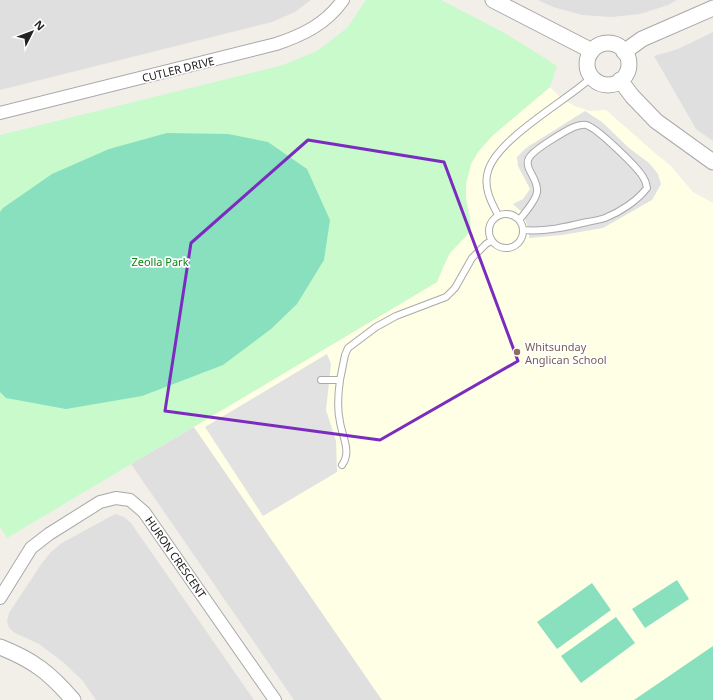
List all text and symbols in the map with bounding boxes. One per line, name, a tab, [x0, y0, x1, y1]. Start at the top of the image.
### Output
north arrow	[12, 12, 52, 52]
text: N	[31, 17, 48, 33]
street label: CUTLER DRIVE	[140, 53, 216, 85]
park label: Zeolla Park	[131, 254, 189, 269]
place label: Whitsunday Anglican School	[525, 339, 607, 367]
marker: Whitsunday Anglican School	[512, 347, 522, 357]
street label: HURON CRESCENT	[142, 513, 210, 601]

